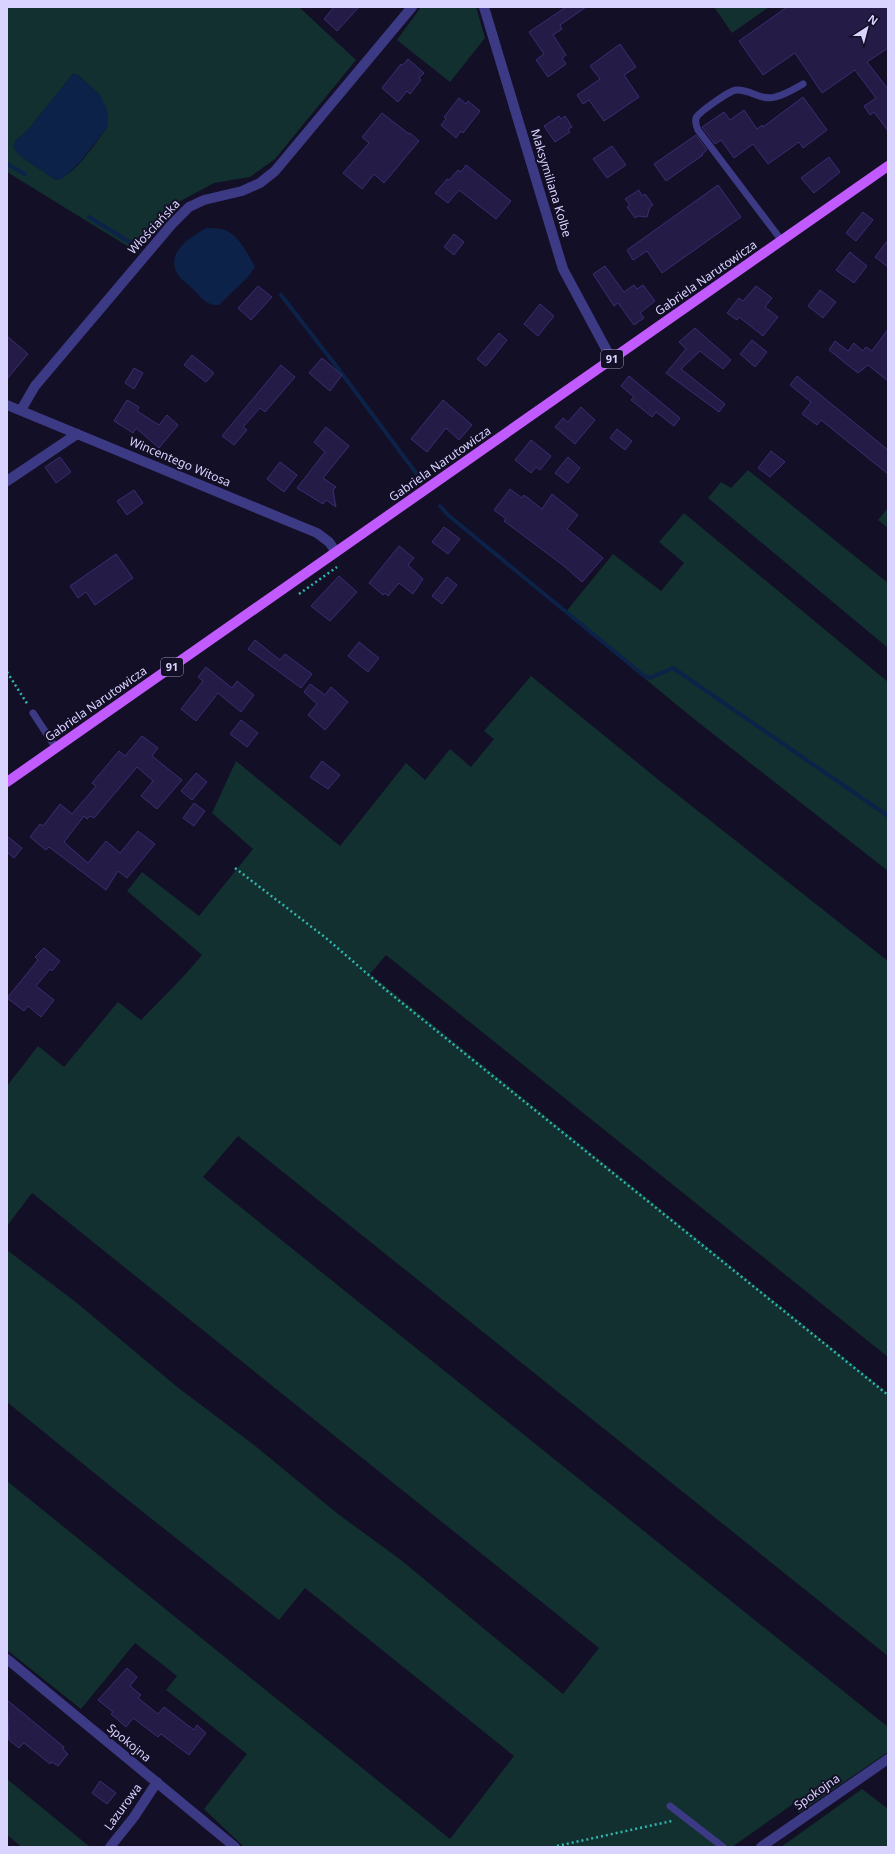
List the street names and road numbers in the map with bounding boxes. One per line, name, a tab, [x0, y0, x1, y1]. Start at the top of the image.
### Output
street label: Maksymiliana Kolbe	[527, 127, 576, 239]
street label: Włościańska	[124, 196, 183, 258]
street label: Gabriela Narutowicza	[651, 236, 760, 319]
road number: 91	[601, 350, 623, 368]
street label: Gabriela Narutowicza	[385, 422, 494, 505]
street label: Wincentego Witosa	[127, 432, 234, 491]
road number: 91	[161, 658, 183, 676]
street label: Gabriela Narutowicza	[41, 662, 150, 745]
street label: Spokojna	[104, 1720, 155, 1766]
street label: Spokojna	[790, 1770, 843, 1814]
street label: Lazurowa	[100, 1780, 145, 1834]

